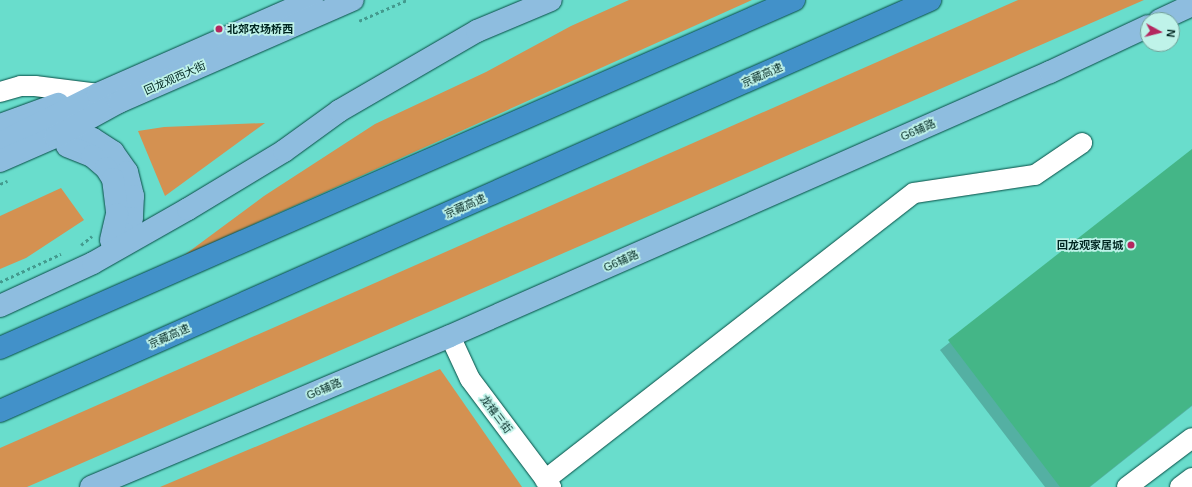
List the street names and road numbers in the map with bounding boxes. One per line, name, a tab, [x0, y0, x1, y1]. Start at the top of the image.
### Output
street label: 回龙观西大街	[142, 59, 208, 97]
street label: 京藏高速	[739, 60, 785, 90]
street label: G6辅路	[899, 117, 937, 143]
street label: 京藏高速	[442, 191, 488, 221]
street label: G6辅路	[602, 248, 640, 274]
street label: 京藏高速	[146, 321, 192, 351]
street label: G6辅路	[305, 376, 343, 402]
street label: 龙禧三街	[477, 392, 515, 436]

